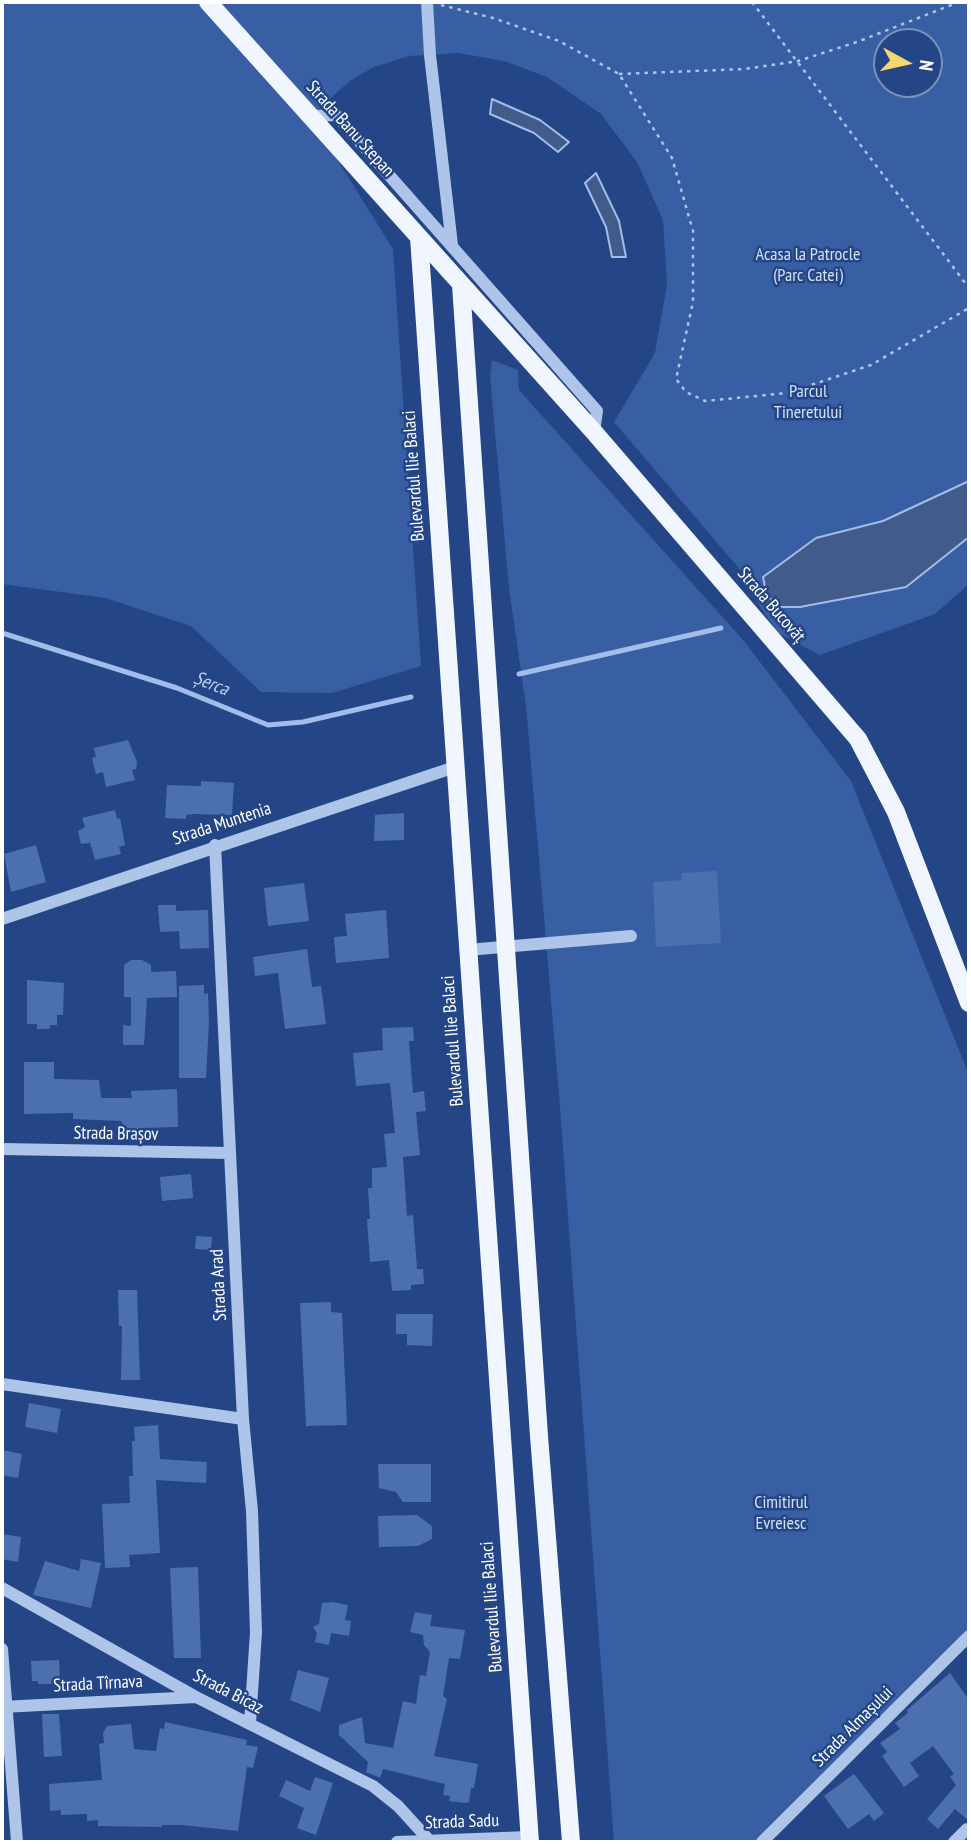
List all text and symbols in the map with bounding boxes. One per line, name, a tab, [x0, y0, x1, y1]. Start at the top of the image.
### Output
north arrow	[873, 28, 943, 98]
text: N	[914, 59, 939, 72]
street label: Strada Banu Stepan	[301, 77, 399, 181]
park label: Acasa la Patrocle (Parc Catei)	[756, 244, 860, 286]
park label: Parcul Tineretului	[774, 381, 842, 424]
street label: Bulevardul Ilie Balaci	[399, 410, 429, 542]
street label: Strada Bucovăț	[732, 563, 810, 647]
water label: Șerca	[190, 667, 232, 701]
street label: Strada Muntenia	[170, 798, 274, 850]
street label: Bulevardul Ilie Balaci	[438, 975, 468, 1107]
street label: Strada Brașov	[73, 1122, 159, 1146]
street label: Strada Arad	[206, 1248, 232, 1322]
park label: Cimitirul Evreiesc	[754, 1492, 808, 1534]
street label: Bulevardul Ilie Balaci	[477, 1541, 507, 1673]
street label: Strada Bicaz	[189, 1665, 267, 1719]
street label: Strada Tîrnava	[53, 1671, 143, 1697]
street label: Strada Almașului	[808, 1682, 898, 1772]
street label: Strada Sadu	[425, 1810, 499, 1834]

